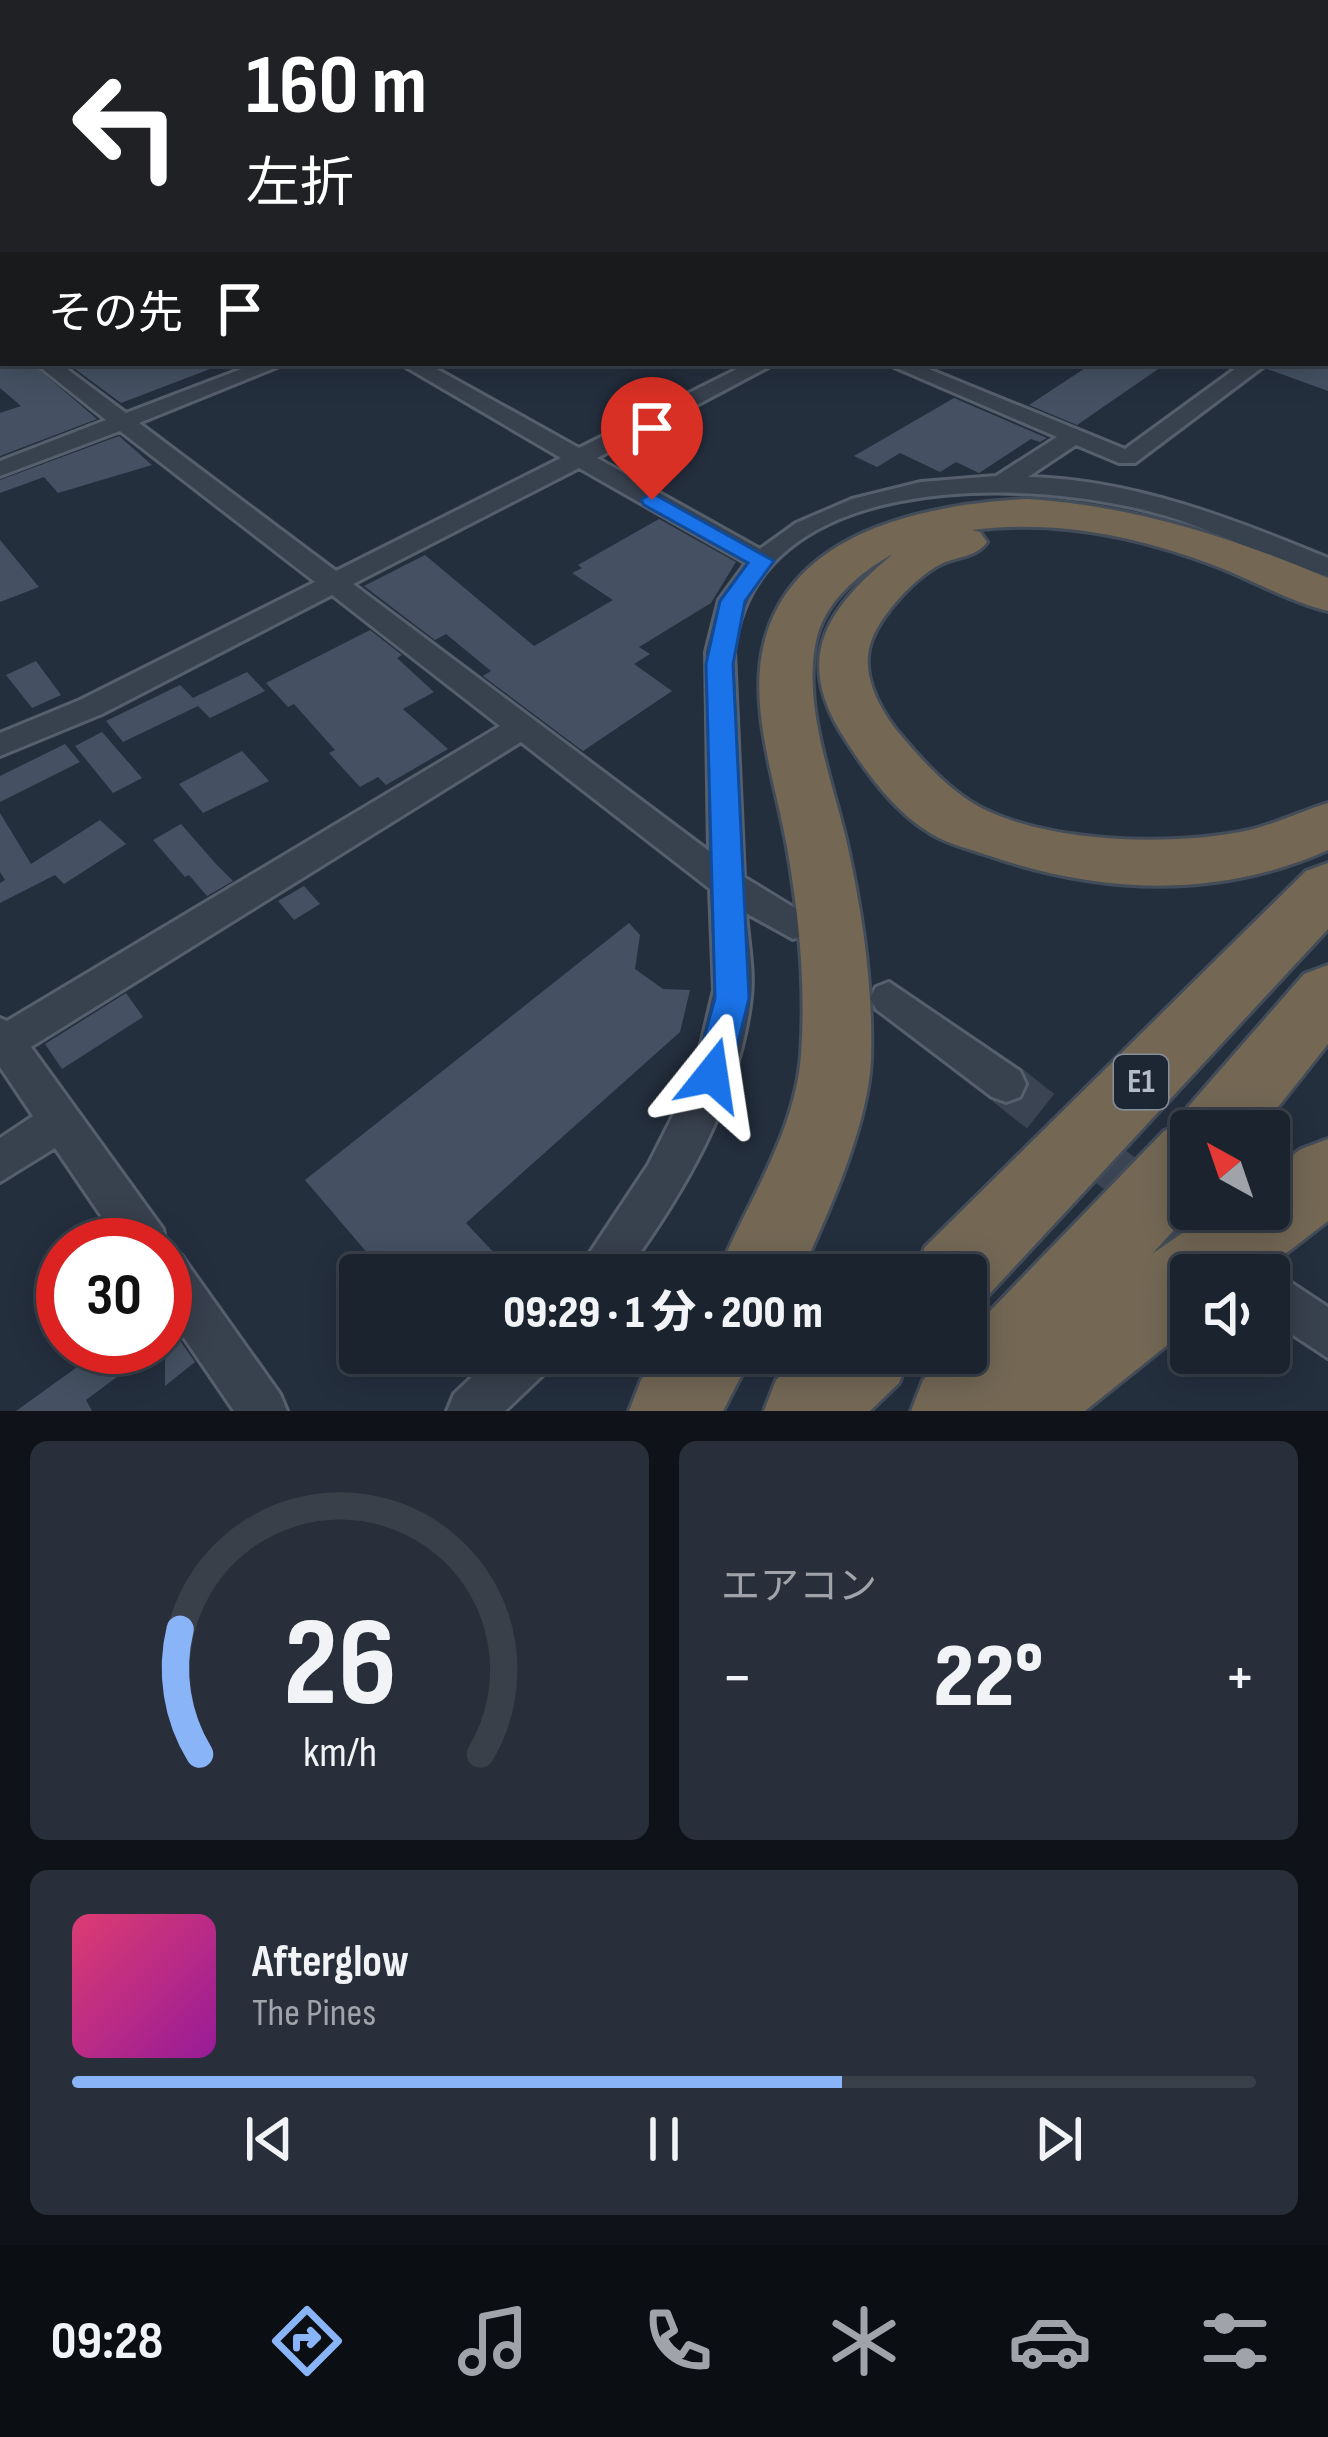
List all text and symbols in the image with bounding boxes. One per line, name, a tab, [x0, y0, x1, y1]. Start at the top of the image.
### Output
text: 160 m	[246, 36, 427, 137]
icon: left	[48, 48, 204, 204]
text: 左折	[246, 152, 354, 217]
icon: arrive	[207, 276, 273, 342]
text: その先	[48, 287, 183, 342]
pin	[601, 377, 703, 500]
icon: arrive	[619, 395, 685, 461]
position arrow	[649, 1012, 775, 1138]
road number: E1	[1114, 1055, 1168, 1109]
north arrow	[1170, 1110, 1290, 1230]
map controls	[1170, 1110, 1290, 1374]
speed limit sign: 30	[36, 1218, 192, 1374]
button: sound	[1170, 1254, 1290, 1374]
text: 09:29 · 1 分 · 200 m	[503, 1286, 823, 1341]
text: エアコン	[721, 1564, 877, 1611]
text: 26	[283, 1591, 396, 1740]
text: 22°	[933, 1624, 1044, 1732]
text: −	[721, 1639, 753, 1718]
text: +	[1224, 1639, 1256, 1718]
text: km/h	[302, 1726, 377, 1778]
text: Afterglow	[252, 1935, 409, 1990]
text: The Pines	[252, 1990, 376, 2037]
icon: previous	[236, 2106, 302, 2172]
icon: pause	[631, 2106, 697, 2172]
icon: next	[1026, 2106, 1092, 2172]
icon: directions	[265, 2299, 349, 2383]
icon: music	[451, 2299, 535, 2383]
icon: phone	[636, 2299, 720, 2383]
icon: climate	[822, 2299, 906, 2383]
icon: car	[1008, 2299, 1092, 2383]
icon: filters	[1193, 2299, 1277, 2383]
text: 09:28	[51, 2309, 163, 2374]

